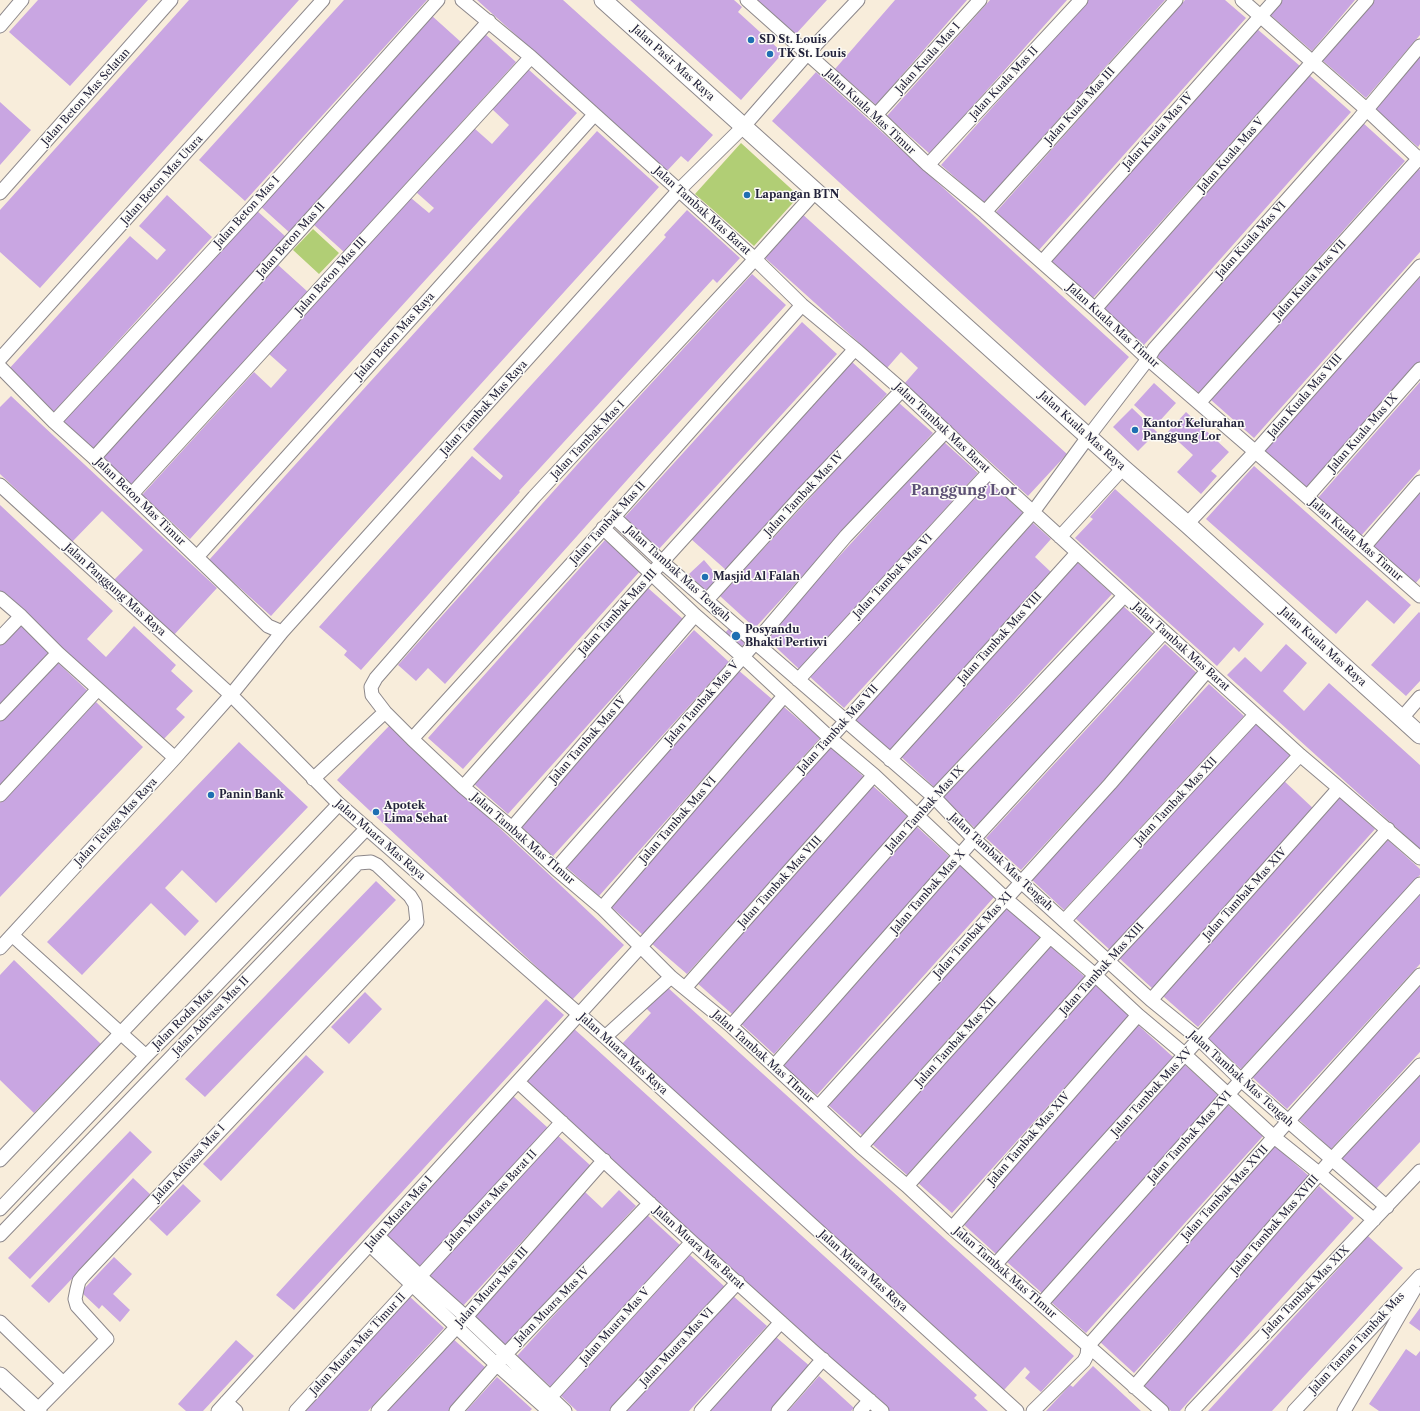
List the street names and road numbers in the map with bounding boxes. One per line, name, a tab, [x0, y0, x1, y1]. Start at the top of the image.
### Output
street label: Jalan Kuala Mas I	[893, 20, 963, 96]
street label: Jalan Pasir Mas Raya	[629, 22, 717, 104]
street label: Jalan Kuala Mas II	[967, 44, 1041, 122]
street label: Jalan Beton Mas Selatan	[39, 46, 133, 148]
street label: Jalan Kuala Mas III	[1042, 65, 1118, 147]
street label: Jalan Kuala Mas Timur	[822, 67, 918, 157]
street label: Jalan Kuala Mas IV	[1120, 90, 1196, 172]
street label: Jalan Kuala Mas V	[1195, 115, 1267, 195]
street label: Jalan Beton Mas Utara	[118, 133, 206, 227]
street label: Jalan Tambak Mas Barat	[651, 164, 753, 258]
street label: Jalan Beton Mas I	[212, 174, 282, 250]
street label: Jalan Kuala Mas VI	[1213, 199, 1289, 281]
street label: Jalan Beton Mas II	[254, 200, 328, 280]
street label: Jalan Beton Mas III	[293, 235, 369, 317]
street label: Jalan Kuala Mas VII	[1271, 238, 1349, 322]
street label: Jalan Kuala Mas Timur	[1064, 281, 1162, 371]
street label: Jalan Beton Mas Raya	[352, 290, 438, 382]
street label: Jalan Kuala Mas VIII	[1265, 351, 1345, 441]
street label: Jalan Tambak Mas Raya	[438, 358, 530, 458]
street label: Jalan Tambak Mas Barat	[892, 380, 992, 476]
street label: Jalan Kuala Mas Raya	[1036, 389, 1128, 473]
street label: Jalan Kuala Mas IX	[1326, 391, 1400, 475]
street label: Jalan Tambak Mas I	[548, 398, 628, 482]
street label: Jalan Tambak Mas IV	[762, 449, 846, 539]
street label: Jalan Beton Mas Timur	[92, 455, 188, 549]
street label: Jalan Tambak Mas II	[568, 479, 648, 567]
street label: Jalan Kuala Mas Timur	[1307, 496, 1405, 584]
street label: Jalan Tambak Mas Tengah	[623, 523, 733, 625]
street label: Jalan Tambak Mas VI	[851, 531, 935, 621]
street label: Jalan Panggung Mas Raya	[62, 541, 168, 639]
street label: Jalan Tambak Mas III	[576, 567, 660, 657]
street label: Jalan Tambak Mas VIII	[956, 590, 1044, 686]
street label: Jalan Tambak Mas Barat	[1130, 600, 1232, 694]
street label: Jalan Kuala Mas Raya	[1277, 605, 1369, 689]
street label: Jalan Tambak Mas V	[662, 659, 742, 747]
street label: Jalan Tambak Mas VII	[795, 682, 881, 776]
street label: Jalan Tambak Mas IV	[547, 694, 629, 786]
street label: Jalan Tambak Mas XII	[1132, 754, 1220, 848]
street label: Jalan Tambak Mas IX	[883, 763, 967, 855]
street label: Jalan Tambak Mas VI	[637, 774, 719, 866]
street label: Jalan Telaga Mas Raya	[72, 775, 160, 869]
street label: Jalan Tambak Mas TImur	[469, 791, 577, 887]
street label: Jalan Muara Mas Raya	[332, 797, 428, 883]
street label: Jalan Tambak Mas Tengah	[947, 811, 1055, 913]
street label: Jalan Tambak Mas VIII	[736, 834, 824, 930]
street label: Jalan Tambak Mas XIV	[1200, 845, 1290, 943]
street label: Jalan Tambak Mas X	[888, 847, 968, 937]
street label: Jalan Tambak Mas XI	[931, 889, 1015, 981]
street label: Jalan Tambak Mas XIII	[1057, 920, 1147, 1018]
street label: Jalan Adivasa Mas II	[170, 974, 252, 1058]
street label: Jalan Roda Mas	[150, 986, 216, 1052]
street label: Jalan Tambak Mas XII	[913, 995, 999, 1089]
street label: Jalan Tambak Mas TImur	[710, 1008, 816, 1106]
street label: Jalan Muara Mas Raya	[576, 1011, 670, 1097]
street label: Jalan Tambak Mas Tengah	[1186, 1028, 1296, 1130]
street label: Jalan Tambak Mas XV	[1109, 1045, 1195, 1139]
street label: Jalan Tambak Mas XVI	[1145, 1088, 1235, 1186]
street label: Jalan Tambak Mas XIV	[985, 1090, 1073, 1188]
street label: Jalan Adivasa Mas I	[150, 1122, 228, 1204]
street label: Jalan Tambak Mas XVII	[1179, 1143, 1271, 1243]
street label: Jalan Muara Mas Barat II	[442, 1147, 540, 1251]
street label: Jalan Tambak Mas XVIII	[1228, 1173, 1322, 1277]
street label: Jalan Muara Mas I	[363, 1174, 435, 1252]
street label: Jalan Muara Mas Barat	[651, 1204, 747, 1292]
street label: Jalan Tambak Mas TImur	[951, 1225, 1059, 1321]
street label: Jalan Muara Mas Raya	[816, 1228, 910, 1314]
street label: Jalan Tambak Mas XIX	[1260, 1243, 1352, 1339]
street label: Jalan Muara Mas III	[453, 1245, 531, 1329]
street label: Jalan Muara Mas IV	[512, 1265, 592, 1347]
street label: Jalan Muara Mas V	[577, 1285, 653, 1367]
street label: Jalan Muara Mas Timur II	[307, 1290, 409, 1398]
street label: Jalan Taman Tambak Mas	[1307, 1290, 1407, 1396]
street label: Jalan Muara Mas VI	[637, 1305, 717, 1389]

